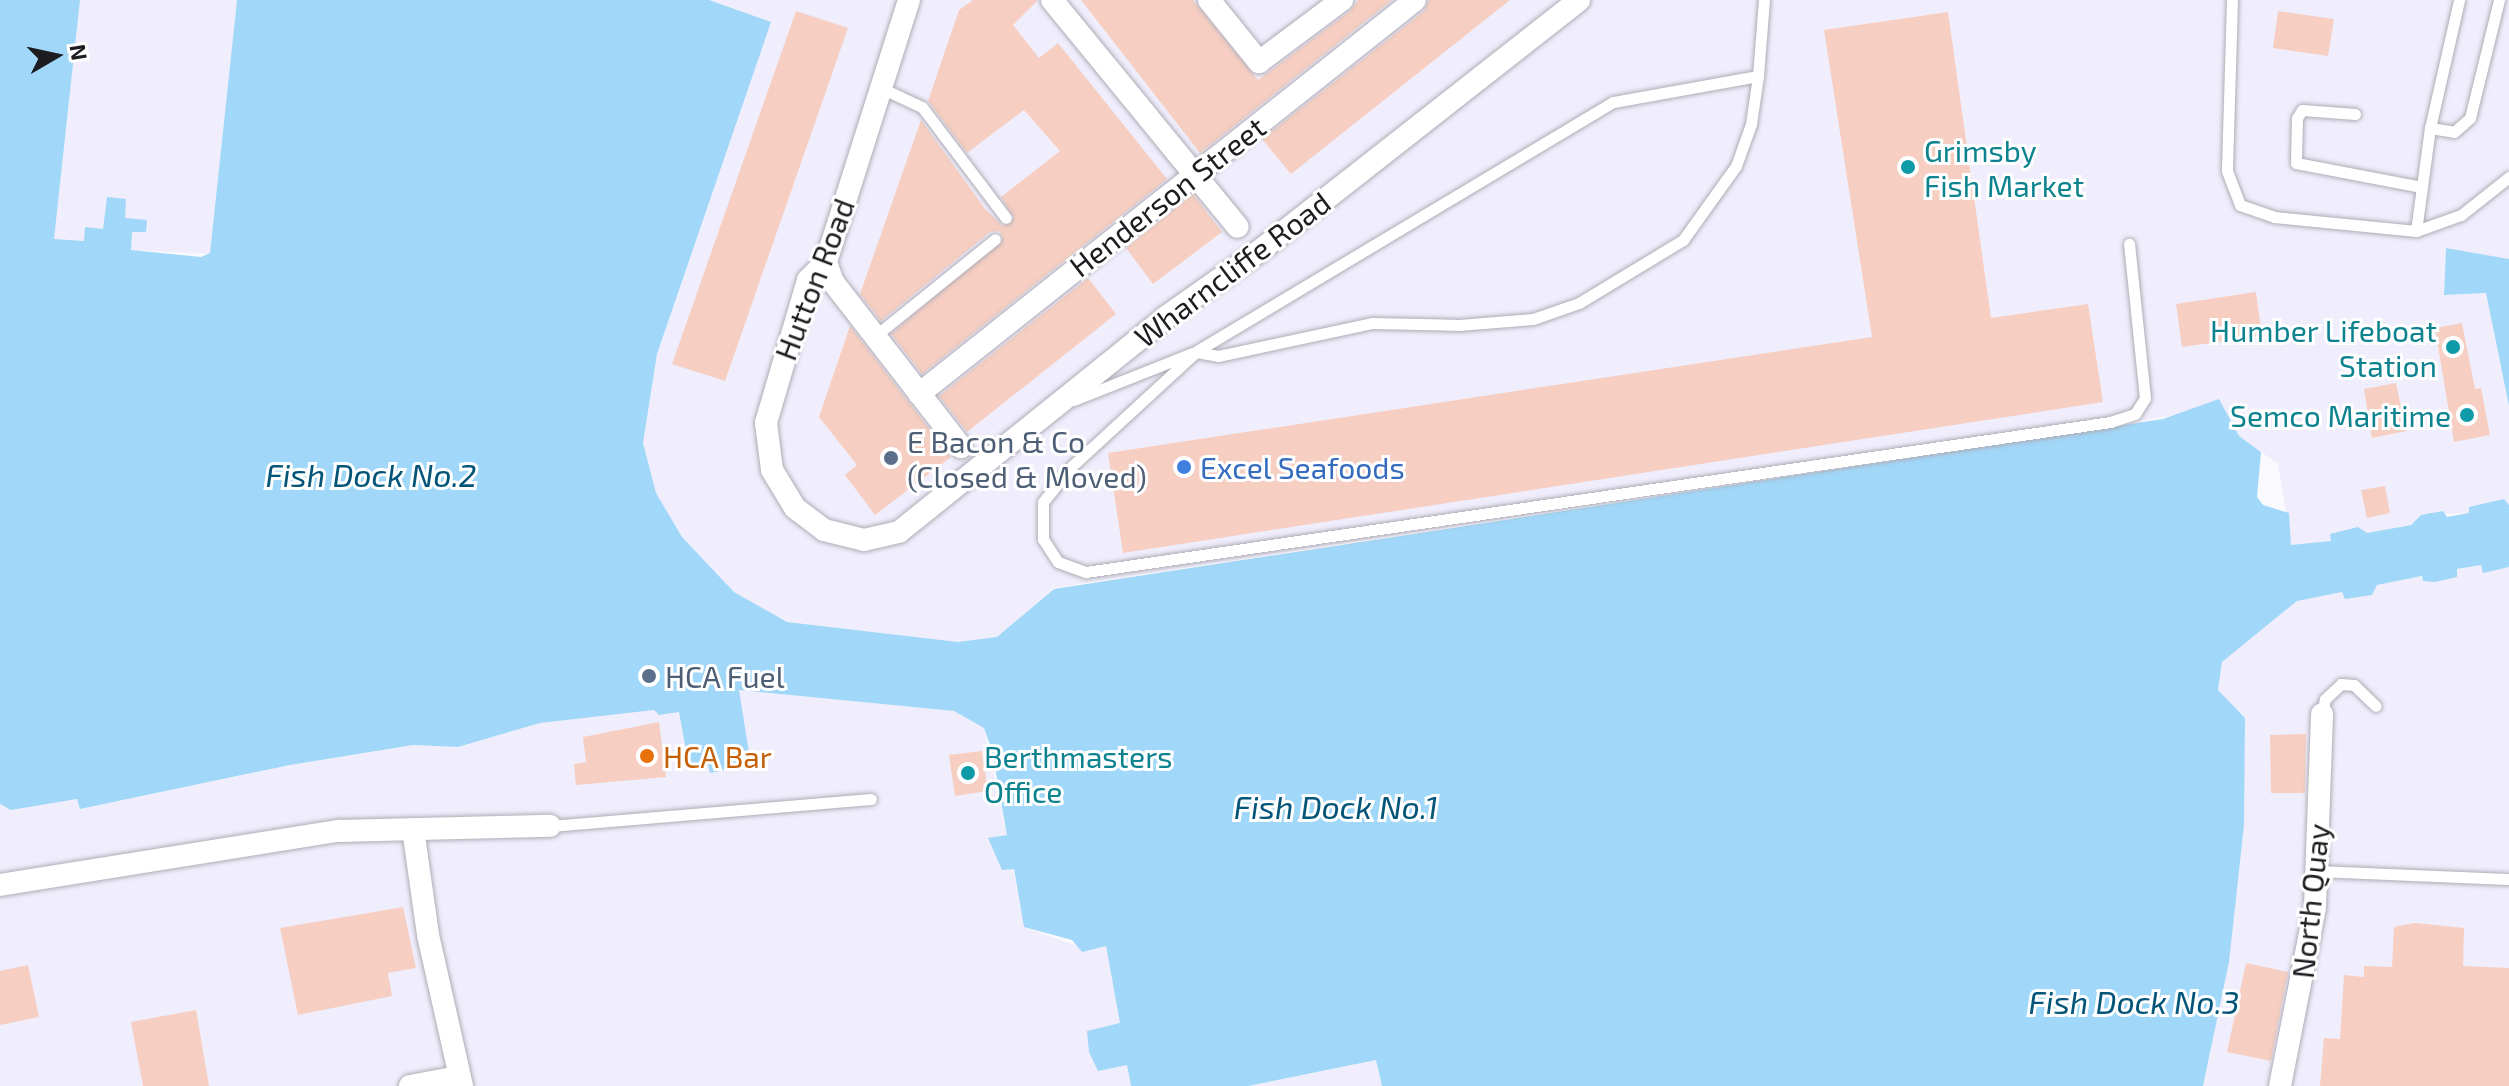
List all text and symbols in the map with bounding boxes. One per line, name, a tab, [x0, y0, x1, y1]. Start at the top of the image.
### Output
north arrow	[16, 16, 96, 96]
text: N	[66, 42, 94, 62]
street label: Henderson Street	[1062, 108, 1272, 284]
place label: Grimsby Fish Market	[1924, 132, 2084, 202]
marker: Grimsby Fish Market	[1899, 158, 1917, 176]
street label: Wharncliffe Road	[1127, 184, 1337, 354]
street label: Hutton Road	[767, 193, 861, 365]
place label: Humber Lifeboat Station	[2209, 312, 2437, 382]
marker: Humber Lifeboat Station	[2444, 338, 2462, 356]
place label: Semco Maritime	[2230, 397, 2451, 433]
marker: Semco Maritime	[2458, 406, 2476, 424]
place label: E Bacon & Co (Closed & Moved)	[907, 423, 1147, 494]
marker: E Bacon & Co (Closed & Moved)	[882, 449, 900, 467]
place label: Excel Seafoods	[1200, 449, 1406, 485]
water label: Fish Dock No.2	[266, 455, 476, 493]
marker: Excel Seafoods	[1175, 458, 1193, 476]
place label: HCA Fuel	[665, 658, 785, 694]
marker: HCA Fuel	[640, 667, 658, 685]
place label: HCA Bar	[663, 738, 773, 774]
place label: Berthmasters Office	[984, 738, 1172, 808]
marker: HCA Bar	[638, 747, 656, 765]
marker: Berthmasters Office	[959, 764, 977, 782]
water label: Fish Dock No.1	[1234, 787, 1438, 825]
street label: North Quay	[2284, 822, 2336, 980]
water label: Fish Dock No.3	[2029, 982, 2239, 1020]

